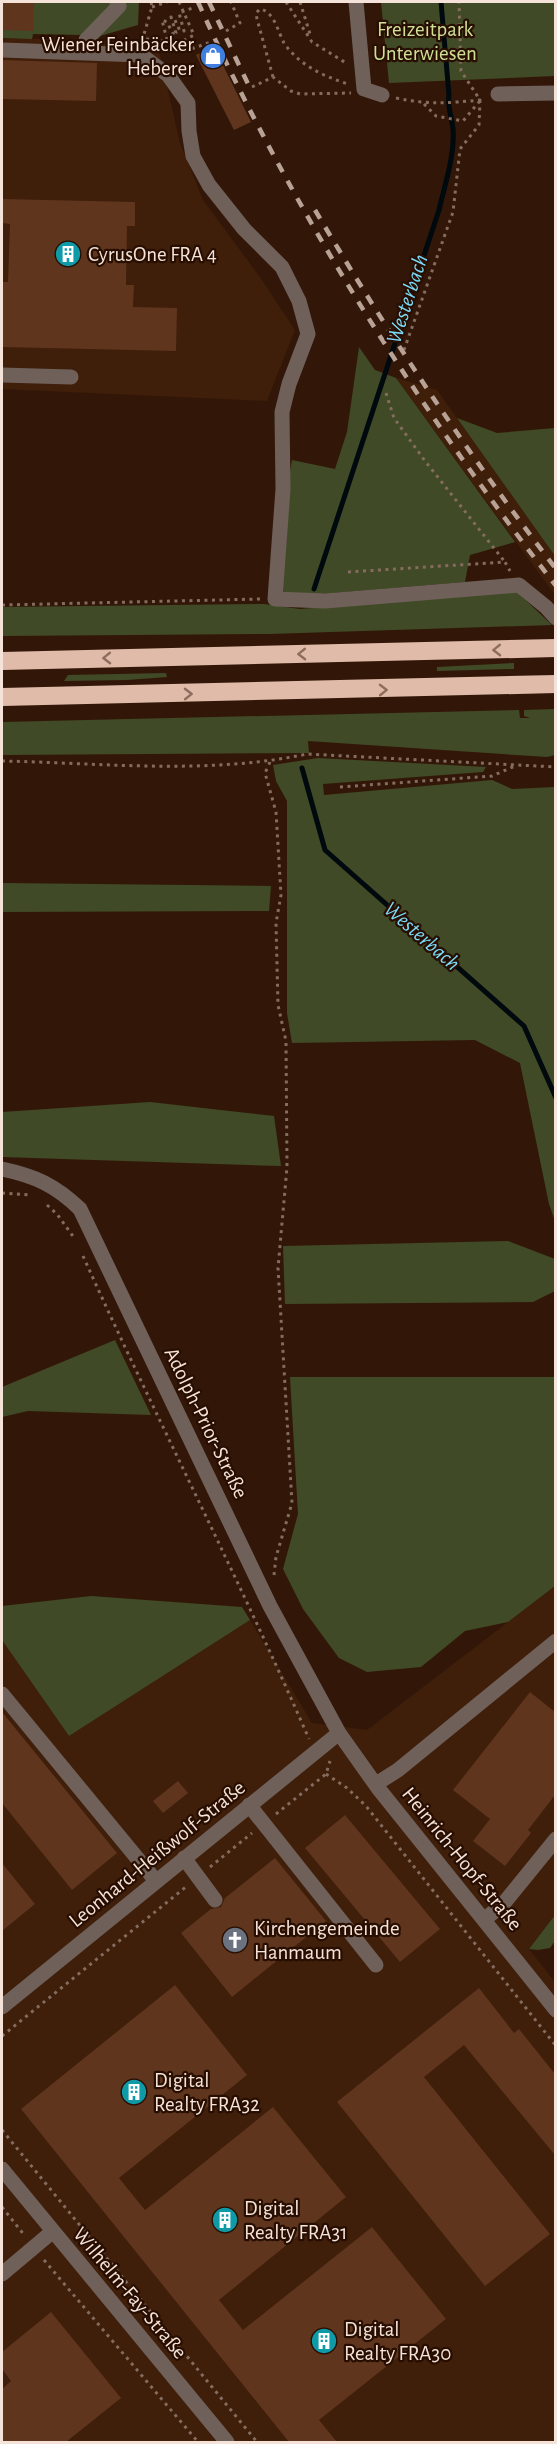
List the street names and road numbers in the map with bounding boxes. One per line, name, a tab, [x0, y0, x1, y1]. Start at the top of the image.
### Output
street label: Adolph-Prior-Straße	[160, 1344, 252, 1502]
street label: Leonhard-Heißwolf-Straße	[65, 1777, 249, 1931]
street label: Heinrich-Hopf-Straße	[398, 1783, 526, 1935]
street label: Wilhelm-Fay-Straße	[69, 2223, 191, 2363]

